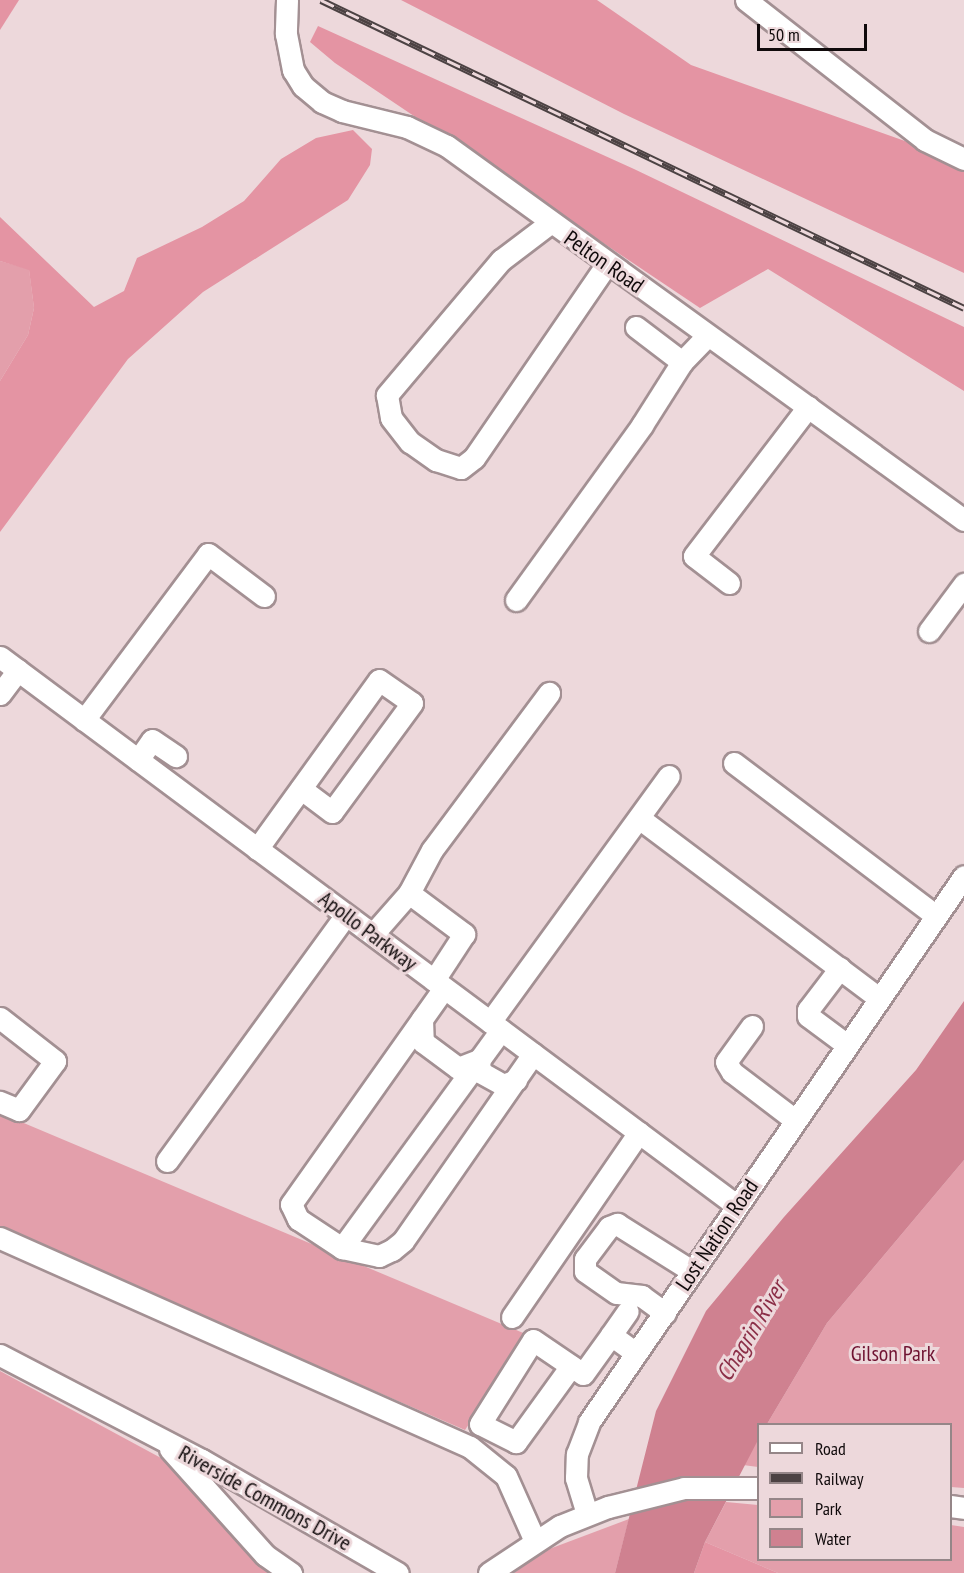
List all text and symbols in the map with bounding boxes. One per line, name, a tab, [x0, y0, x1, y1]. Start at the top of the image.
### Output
scale bar	[760, 12, 870, 50]
text: 50 m	[768, 23, 800, 46]
street label: Pelton Road	[559, 225, 649, 299]
street label: Apollo Parkway	[313, 885, 423, 977]
street label: Lost Nation Road	[670, 1174, 764, 1296]
water label: Chagrin River	[710, 1276, 792, 1386]
park label: Gilson Park	[851, 1341, 935, 1367]
legend	[757, 1423, 952, 1561]
text: Road	[815, 1437, 846, 1460]
street label: Riverside Commons Drive	[174, 1440, 356, 1556]
text: Railway	[815, 1467, 864, 1490]
text: Park	[815, 1497, 842, 1520]
text: Water	[815, 1527, 851, 1550]

